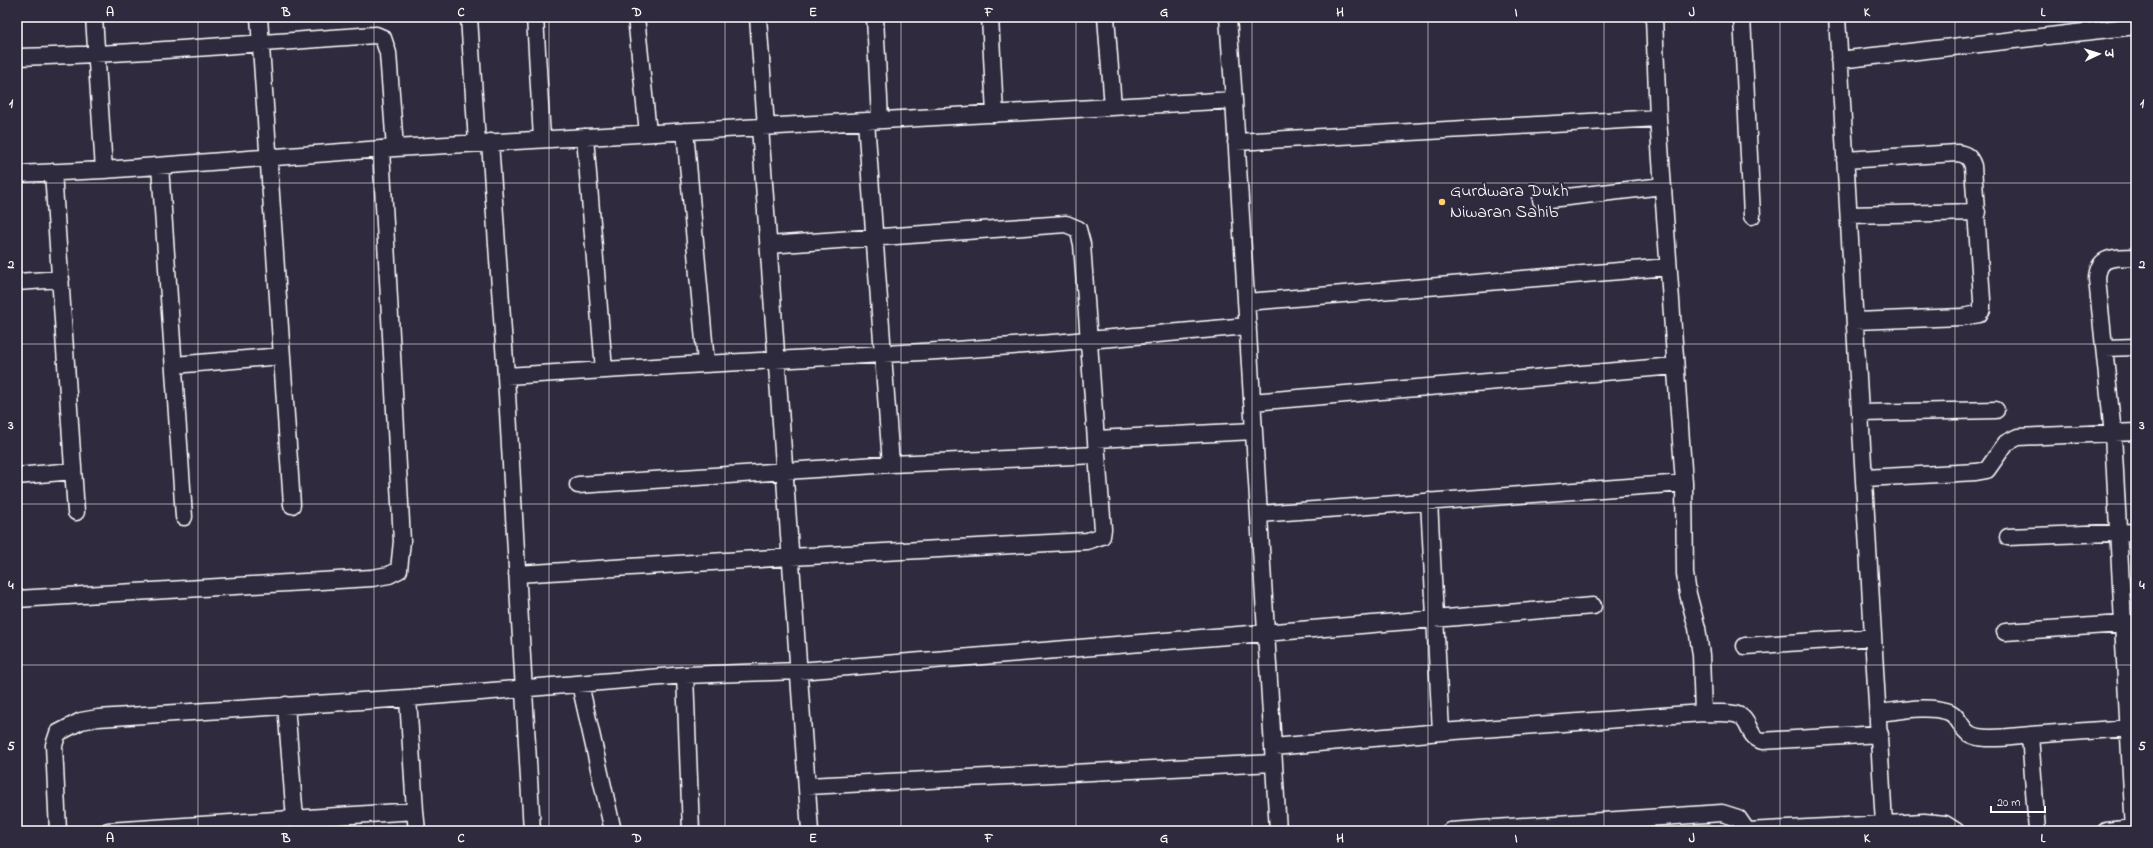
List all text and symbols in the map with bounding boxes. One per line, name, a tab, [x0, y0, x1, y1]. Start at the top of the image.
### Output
text: A	[106, 3, 114, 22]
text: B	[281, 3, 291, 22]
text: C	[457, 3, 465, 22]
text: D	[631, 3, 642, 22]
text: E	[809, 3, 817, 22]
text: F	[984, 3, 994, 22]
text: G	[1160, 3, 1168, 22]
text: H	[1336, 3, 1344, 22]
text: I	[1514, 3, 1518, 22]
text: J	[1689, 3, 1695, 22]
text: K	[1864, 3, 1871, 22]
text: L	[2041, 3, 2047, 22]
north arrow	[2079, 34, 2119, 74]
text: उ	[2100, 48, 2116, 59]
text: 1	[9, 94, 14, 113]
text: 1	[2140, 94, 2145, 113]
place label: Gurdwara Dukh Niwaran Sahib	[1450, 179, 1568, 226]
marker: Gurdwara Dukh Niwaran Sahib	[1437, 197, 1447, 207]
text: 2	[7, 255, 15, 274]
text: 2	[2138, 255, 2146, 274]
text: 3	[7, 416, 14, 435]
text: 3	[2138, 416, 2145, 435]
text: 4	[7, 576, 14, 595]
text: 4	[2138, 576, 2145, 595]
text: 5	[7, 737, 15, 756]
text: 5	[2138, 737, 2146, 756]
scale bar	[1991, 788, 2045, 814]
text: 20 m	[1997, 794, 2020, 812]
text: A	[106, 829, 114, 848]
text: B	[281, 829, 291, 848]
text: C	[457, 829, 465, 848]
text: D	[631, 829, 642, 848]
text: E	[809, 829, 817, 848]
text: F	[984, 829, 994, 848]
text: G	[1160, 829, 1168, 848]
text: H	[1336, 829, 1344, 848]
text: I	[1514, 829, 1518, 848]
text: J	[1689, 829, 1695, 848]
text: K	[1864, 829, 1871, 848]
text: L	[2041, 829, 2047, 848]

